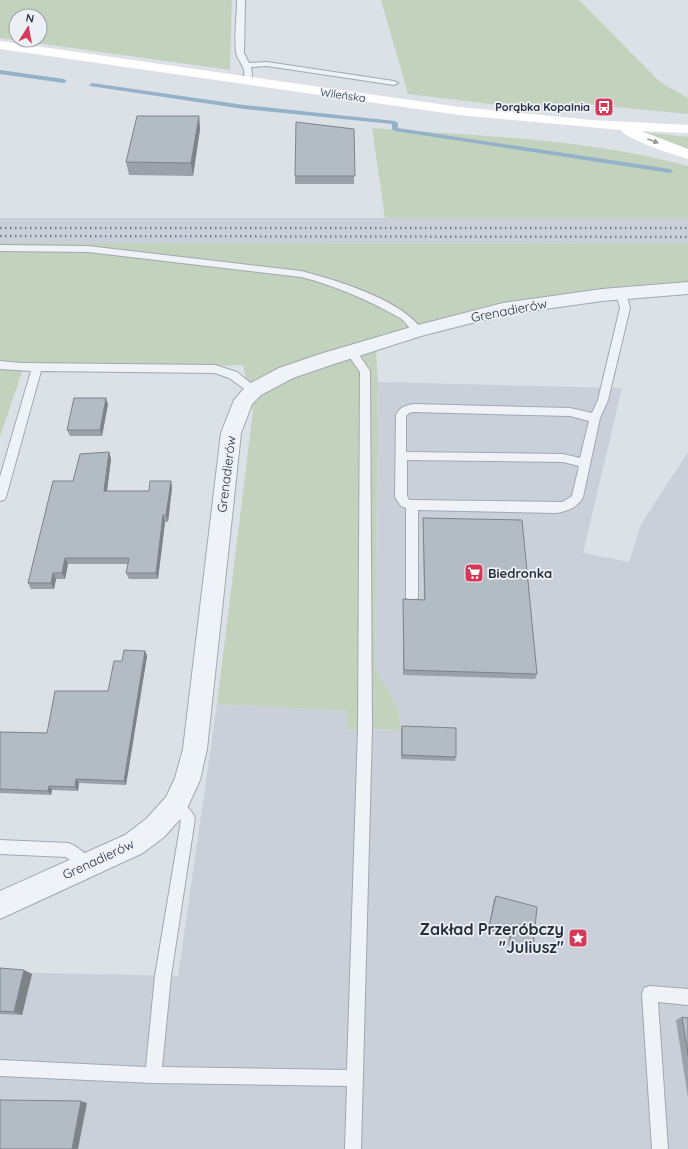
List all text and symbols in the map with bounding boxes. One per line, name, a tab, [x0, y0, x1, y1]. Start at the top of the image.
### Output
north arrow	[8, 8, 48, 48]
text: N	[25, 11, 35, 26]
street label: Wileńska	[319, 85, 367, 105]
bus stop icon: Porąbka Kopalnia	[593, 96, 615, 118]
place label: Porąbka Kopalnia	[495, 100, 590, 114]
one-way arrow	[647, 138, 659, 144]
street label: Grenadierów	[470, 295, 549, 325]
street label: Grenadierów	[213, 435, 239, 513]
supermarket icon: Biedronka	[463, 562, 485, 584]
place label: Biedronka	[488, 565, 552, 581]
street label: Grenadierów	[60, 835, 137, 883]
place label: Zakład Przeróbczy "Juliusz"	[420, 919, 564, 957]
place icon: Zakład Przeróbczy "Juliusz"	[567, 927, 589, 949]

